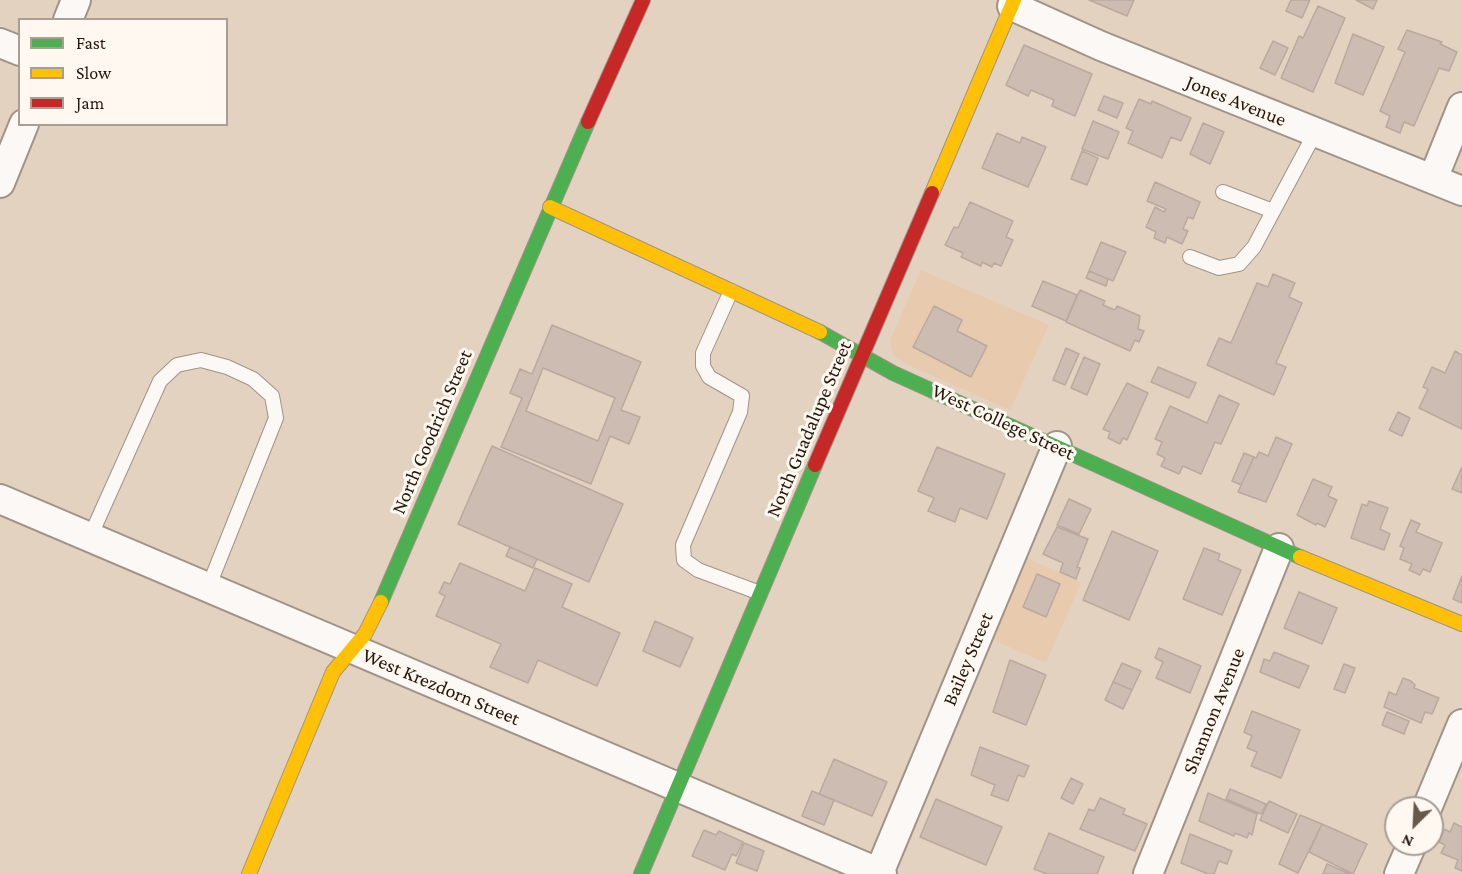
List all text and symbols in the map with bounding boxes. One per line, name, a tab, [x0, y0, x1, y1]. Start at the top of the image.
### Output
legend	[18, 18, 228, 126]
text: Fast	[76, 33, 106, 53]
text: Slow	[76, 63, 111, 83]
street label: Jones Avenue	[1182, 70, 1290, 132]
text: Jam	[76, 93, 104, 113]
street label: North Guadalupe Street	[761, 337, 857, 521]
street label: North Goodrich Street	[387, 346, 477, 518]
street label: West College Street	[928, 378, 1078, 466]
street label: Bailey Street	[938, 609, 998, 709]
street label: West Krezdorn Street	[359, 643, 523, 731]
street label: Shannon Avenue	[1178, 644, 1250, 778]
north arrow	[1384, 796, 1444, 856]
text: N	[1399, 831, 1416, 851]

